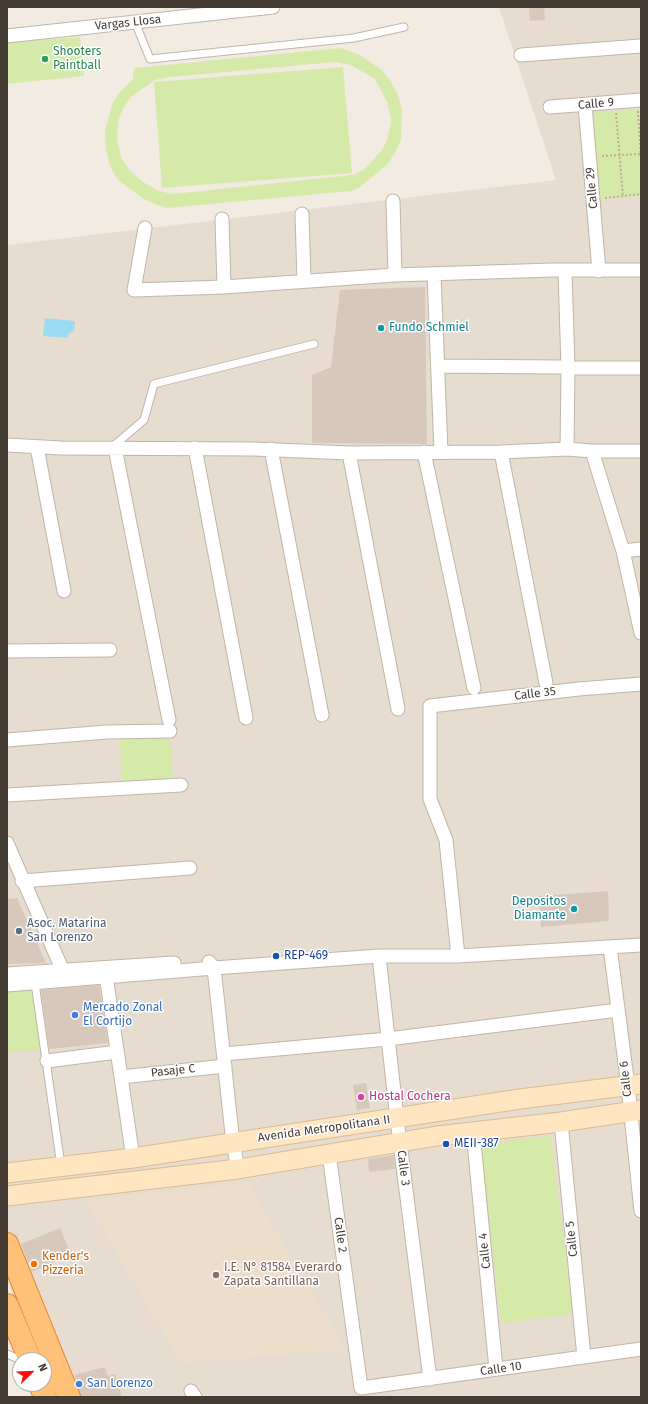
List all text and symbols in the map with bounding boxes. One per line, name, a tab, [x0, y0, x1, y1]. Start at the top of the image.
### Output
street label: Vargas Llosa	[94, 12, 162, 34]
place label: Shooters Paintball	[53, 45, 101, 73]
marker: Shooters Paintball	[40, 54, 50, 64]
street label: Calle 9	[577, 95, 615, 113]
street label: Calle 29	[583, 167, 601, 209]
place label: Fundo Schmiel	[389, 321, 469, 335]
marker: Fundo Schmiel	[376, 323, 386, 333]
street label: Calle 35	[513, 684, 557, 704]
place label: Depositos Diamante	[512, 895, 566, 923]
marker: Depositos Diamante	[569, 904, 579, 914]
place label: Asoc. Matarina San Lorenzo	[27, 917, 107, 945]
marker: Asoc. Matarina San Lorenzo	[14, 926, 24, 936]
place label: REP-469	[284, 949, 328, 963]
marker: REP-469	[271, 951, 281, 961]
place label: Mercado Zonal El Cortijo	[83, 1001, 163, 1029]
marker: Mercado Zonal El Cortijo	[70, 1010, 80, 1020]
street label: Calle 6	[617, 1060, 635, 1098]
street label: Pasaje C	[150, 1062, 196, 1080]
place label: Hostal Cochera	[369, 1090, 451, 1104]
marker: Hostal Cochera	[356, 1092, 366, 1102]
street label: Avenida Metropolitana II	[257, 1113, 391, 1145]
place label: MEII-387	[454, 1137, 499, 1151]
marker: MEII-387	[441, 1139, 451, 1149]
street label: Calle 3	[394, 1149, 412, 1187]
street label: Calle 2	[330, 1216, 350, 1254]
street label: Calle 5	[563, 1220, 581, 1258]
street label: Calle 4	[476, 1232, 494, 1270]
place label: Kender's Pizzeria	[42, 1250, 89, 1278]
marker: Kender's Pizzeria	[29, 1259, 39, 1269]
place label: I.E. N° 81584 Everardo Zapata Santillana	[224, 1261, 342, 1289]
marker: I.E. N° 81584 Everardo Zapata Santillana	[211, 1270, 221, 1280]
north arrow	[12, 1352, 52, 1392]
street label: Calle 10	[479, 1359, 523, 1379]
text: N	[35, 1362, 50, 1373]
place label: San Lorenzo	[87, 1377, 153, 1391]
marker: San Lorenzo	[74, 1379, 84, 1389]

